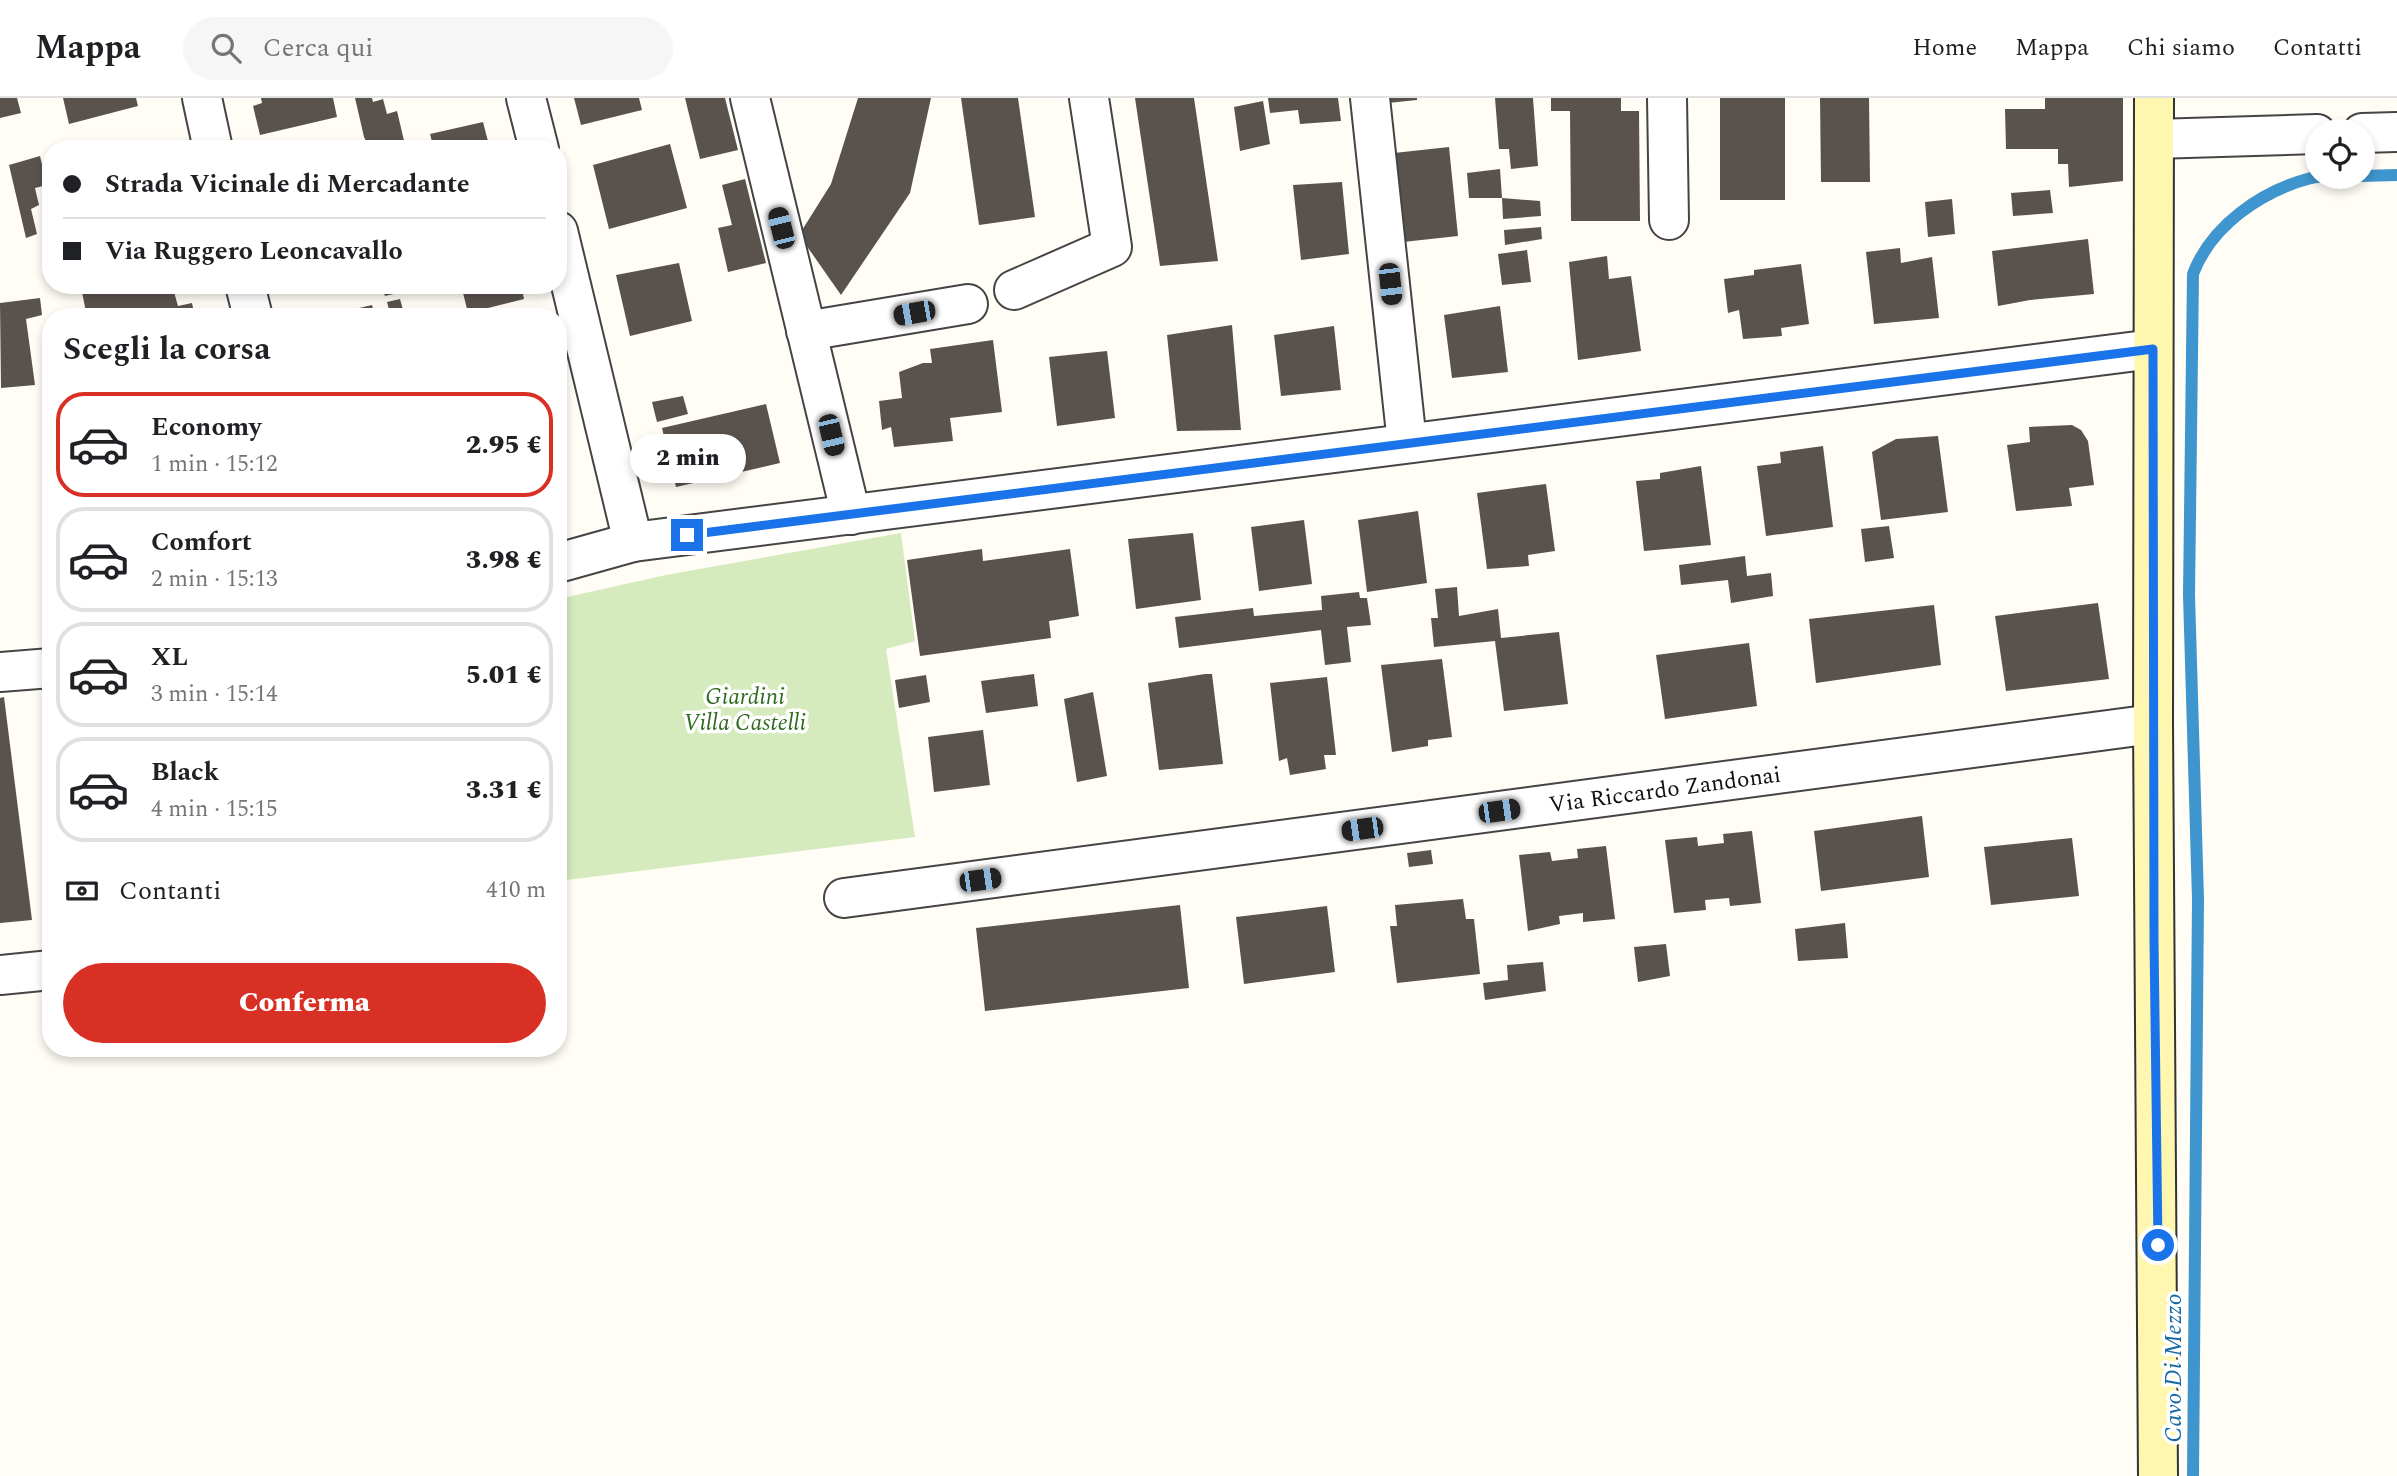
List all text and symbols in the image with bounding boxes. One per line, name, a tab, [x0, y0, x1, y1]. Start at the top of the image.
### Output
search box	[183, 17, 673, 80]
text: Mappa	[35, 23, 141, 73]
text: Cerca qui	[263, 28, 373, 68]
icon: search	[207, 29, 245, 67]
text: Home	[1912, 30, 1977, 66]
text: Mappa	[2015, 30, 2089, 66]
text: Chi siamo	[2127, 30, 2235, 66]
text: Contatti	[2273, 30, 2362, 66]
map controls	[2305, 119, 2375, 189]
button: locate	[2305, 119, 2375, 189]
text: Strada Vicinale di Mercadante	[105, 164, 470, 204]
car	[766, 205, 797, 251]
text: Via Ruggero Leoncavallo	[105, 231, 403, 271]
car	[1378, 262, 1403, 306]
car	[892, 299, 937, 327]
text: Scegli la corsa	[63, 325, 271, 374]
text: Economy	[151, 407, 261, 447]
car	[817, 412, 846, 458]
icon: car	[67, 413, 130, 476]
text: 2.95 €	[466, 425, 542, 465]
callout: 2 min	[629, 434, 745, 482]
text: 2 min	[656, 441, 720, 476]
text: 1 min · 15:12	[151, 447, 278, 482]
route end	[671, 519, 703, 551]
text: Comfort	[151, 522, 252, 562]
icon: car	[67, 528, 130, 591]
text: 3.98 €	[466, 540, 542, 580]
text: 2 min · 15:13	[151, 562, 278, 597]
text: XL	[151, 637, 188, 677]
icon: car	[67, 643, 130, 706]
text: 5.01 €	[466, 655, 542, 695]
text: 3 min · 15:14	[151, 677, 278, 712]
park label: Giardini Villa Castelli	[684, 680, 806, 741]
text: Black	[151, 752, 219, 792]
icon: car	[67, 758, 130, 821]
street label: Via Riccardo Zandonai	[1547, 758, 1783, 823]
text: 3.31 €	[466, 770, 542, 810]
text: 4 min · 15:15	[151, 792, 278, 827]
car	[1477, 798, 1522, 824]
car	[1340, 816, 1385, 842]
car	[958, 867, 1003, 893]
text: Contanti	[119, 871, 221, 911]
icon: cash	[63, 872, 101, 910]
text: 410 m	[486, 873, 546, 908]
button: Conferma	[63, 963, 546, 1043]
route start	[2142, 1229, 2174, 1261]
water label: Cavo Di Mezzo	[2156, 1293, 2192, 1443]

